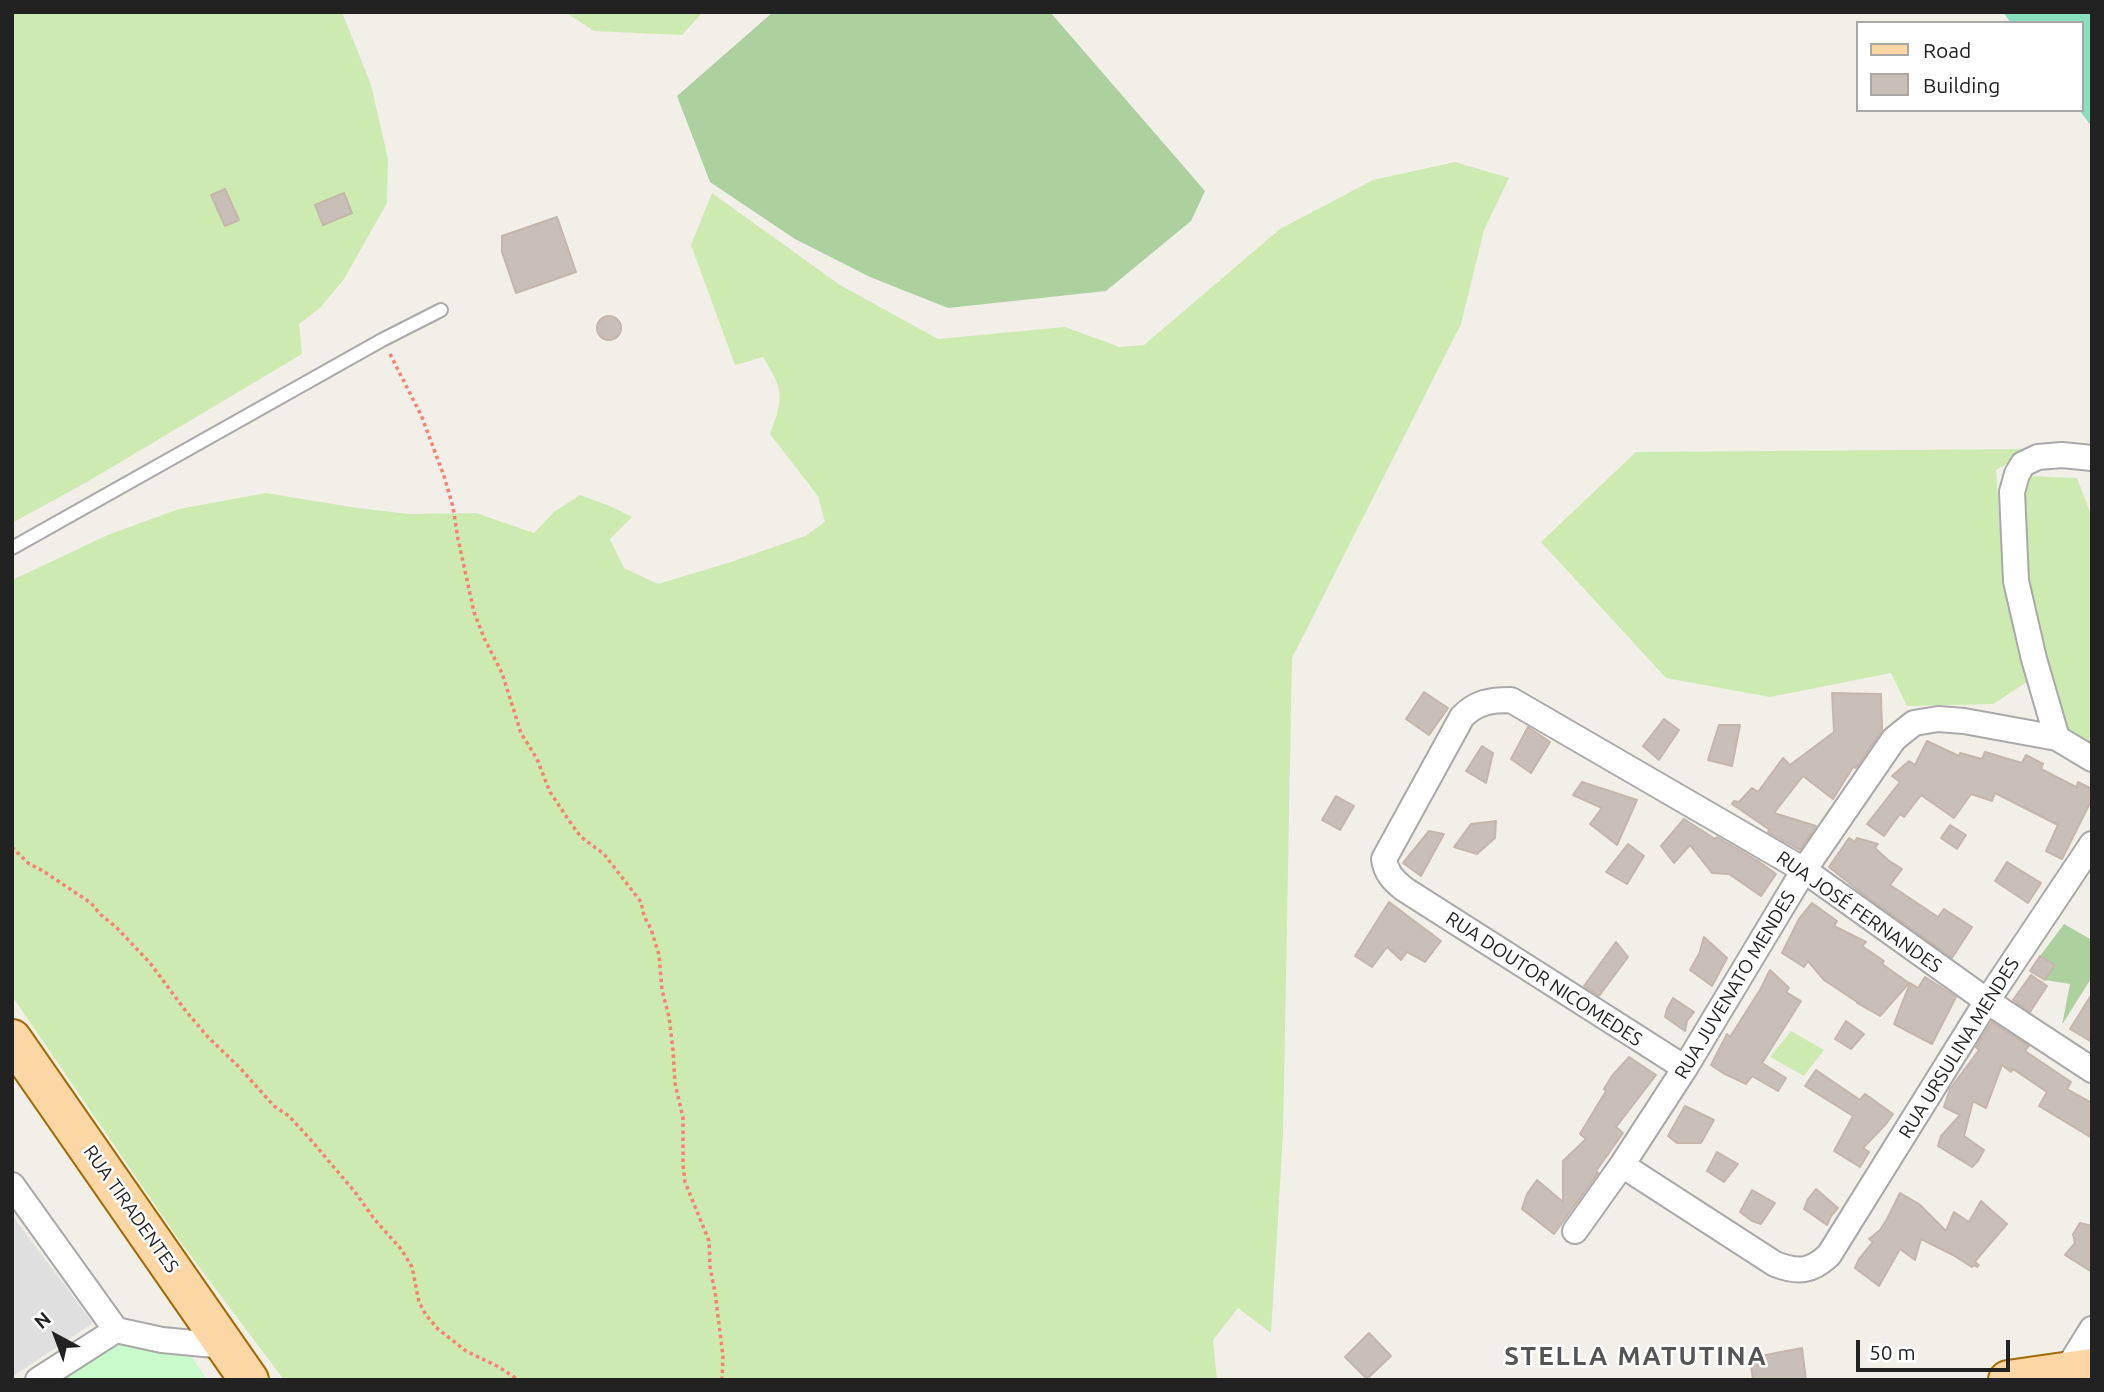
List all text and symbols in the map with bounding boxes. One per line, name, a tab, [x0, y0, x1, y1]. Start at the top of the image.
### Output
legend	[1856, 21, 2083, 112]
text: Road	[1923, 38, 1971, 62]
text: Building	[1923, 73, 2000, 97]
street label: RUA JOSÉ FERNANDES	[1772, 846, 1946, 978]
street label: RUA JUVENATO MENDES	[1670, 887, 1800, 1083]
street label: RUA DOUTOR NICOMEDES	[1442, 907, 1646, 1051]
street label: RUA URSULINA MENDES	[1894, 953, 2024, 1143]
street label: RUA TIRADENTES	[79, 1141, 183, 1277]
north arrow	[21, 1301, 91, 1371]
text: N	[30, 1307, 55, 1333]
scale bar	[1859, 1326, 2013, 1370]
district label: STELLA MATUTINA	[1506, 1340, 1766, 1372]
text: 50 m	[1869, 1340, 1916, 1364]

